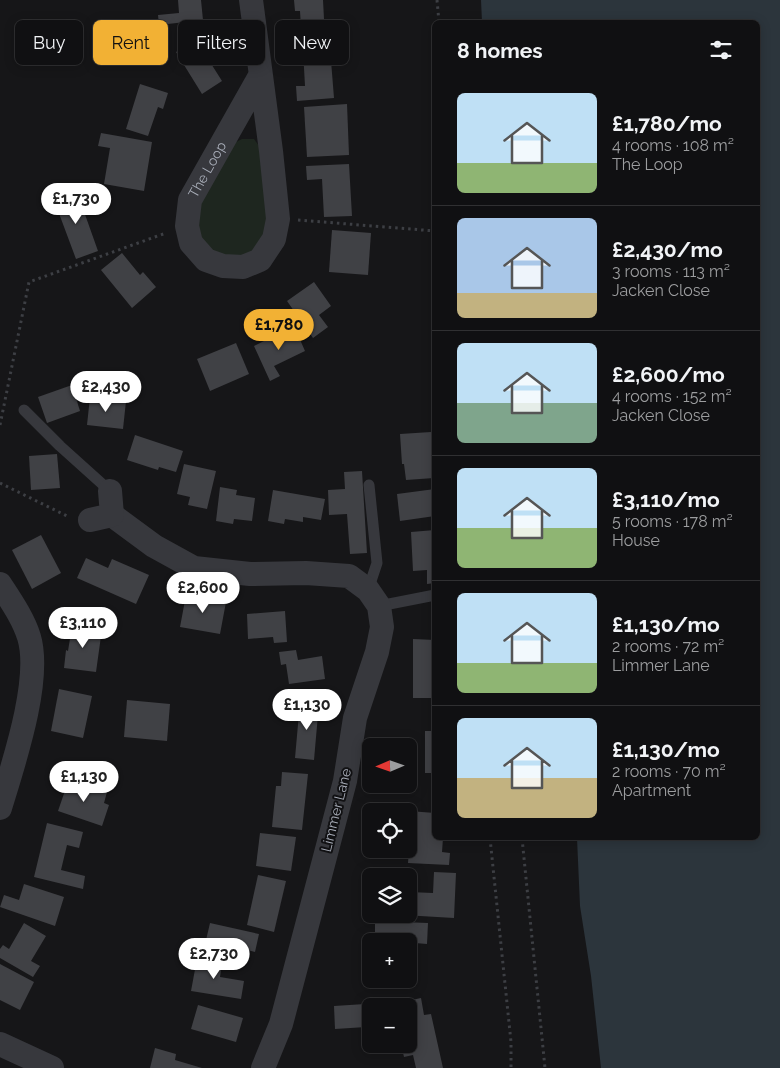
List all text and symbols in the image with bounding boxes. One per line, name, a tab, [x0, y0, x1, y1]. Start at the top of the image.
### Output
chip: Buy	[15, 20, 83, 65]
chip: Rent	[93, 20, 168, 65]
chip: Filters	[178, 20, 265, 65]
chip: New	[275, 20, 349, 65]
icon: filters	[707, 36, 735, 64]
text: 8 homes	[457, 38, 543, 63]
text: £1,780/mo	[612, 111, 722, 136]
icon: home	[497, 113, 557, 173]
text: 4 rooms · 108 m²	[612, 136, 734, 155]
street label: The Loop	[185, 138, 230, 200]
text: The Loop	[612, 155, 683, 174]
pin: £1,730	[35, 182, 117, 225]
text: £1,730	[52, 189, 100, 208]
text: £2,430/mo	[612, 237, 723, 262]
icon: home	[497, 238, 557, 298]
text: 3 rooms · 113 m²	[612, 262, 730, 281]
text: Jacken Close	[612, 281, 710, 300]
pin: £1,780	[238, 308, 320, 351]
text: £1,780	[255, 315, 303, 334]
text: £2,600/mo	[612, 362, 725, 387]
icon: home	[497, 363, 557, 423]
pin: £2,430	[65, 370, 147, 413]
text: £2,430	[81, 377, 131, 396]
text: 4 rooms · 152 m²	[612, 387, 732, 406]
text: Jacken Close	[612, 406, 710, 425]
text: £3,110/mo	[612, 487, 720, 512]
icon: home	[497, 488, 557, 548]
text: 5 rooms · 178 m²	[612, 512, 733, 531]
text: House	[612, 531, 660, 550]
pin: £2,600	[162, 572, 244, 614]
text: £2,600	[178, 578, 228, 597]
pin: £3,110	[42, 606, 124, 649]
text: £1,130/mo	[612, 612, 720, 637]
text: £3,110	[60, 613, 107, 632]
icon: home	[497, 613, 557, 673]
text: 2 rooms · 72 m²	[612, 637, 724, 656]
text: Limmer Lane	[612, 656, 710, 675]
pin: £1,130	[266, 688, 348, 731]
text: £1,130	[284, 695, 331, 714]
text: £1,130/mo	[612, 737, 720, 762]
north arrow	[362, 738, 418, 792]
map controls	[362, 738, 417, 1053]
icon: home	[497, 738, 557, 798]
pin: £1,130	[43, 760, 125, 803]
text: 2 rooms · 70 m²	[612, 762, 726, 781]
text: £1,130	[61, 767, 108, 786]
street label: Limmer Lane	[318, 767, 354, 853]
text: Apartment	[612, 781, 691, 800]
button: locate	[362, 803, 417, 858]
button: layers	[362, 868, 417, 923]
button: +	[362, 933, 417, 988]
pin: £2,730	[173, 938, 255, 980]
text: £2,730	[190, 944, 238, 963]
button: −	[362, 998, 417, 1053]

